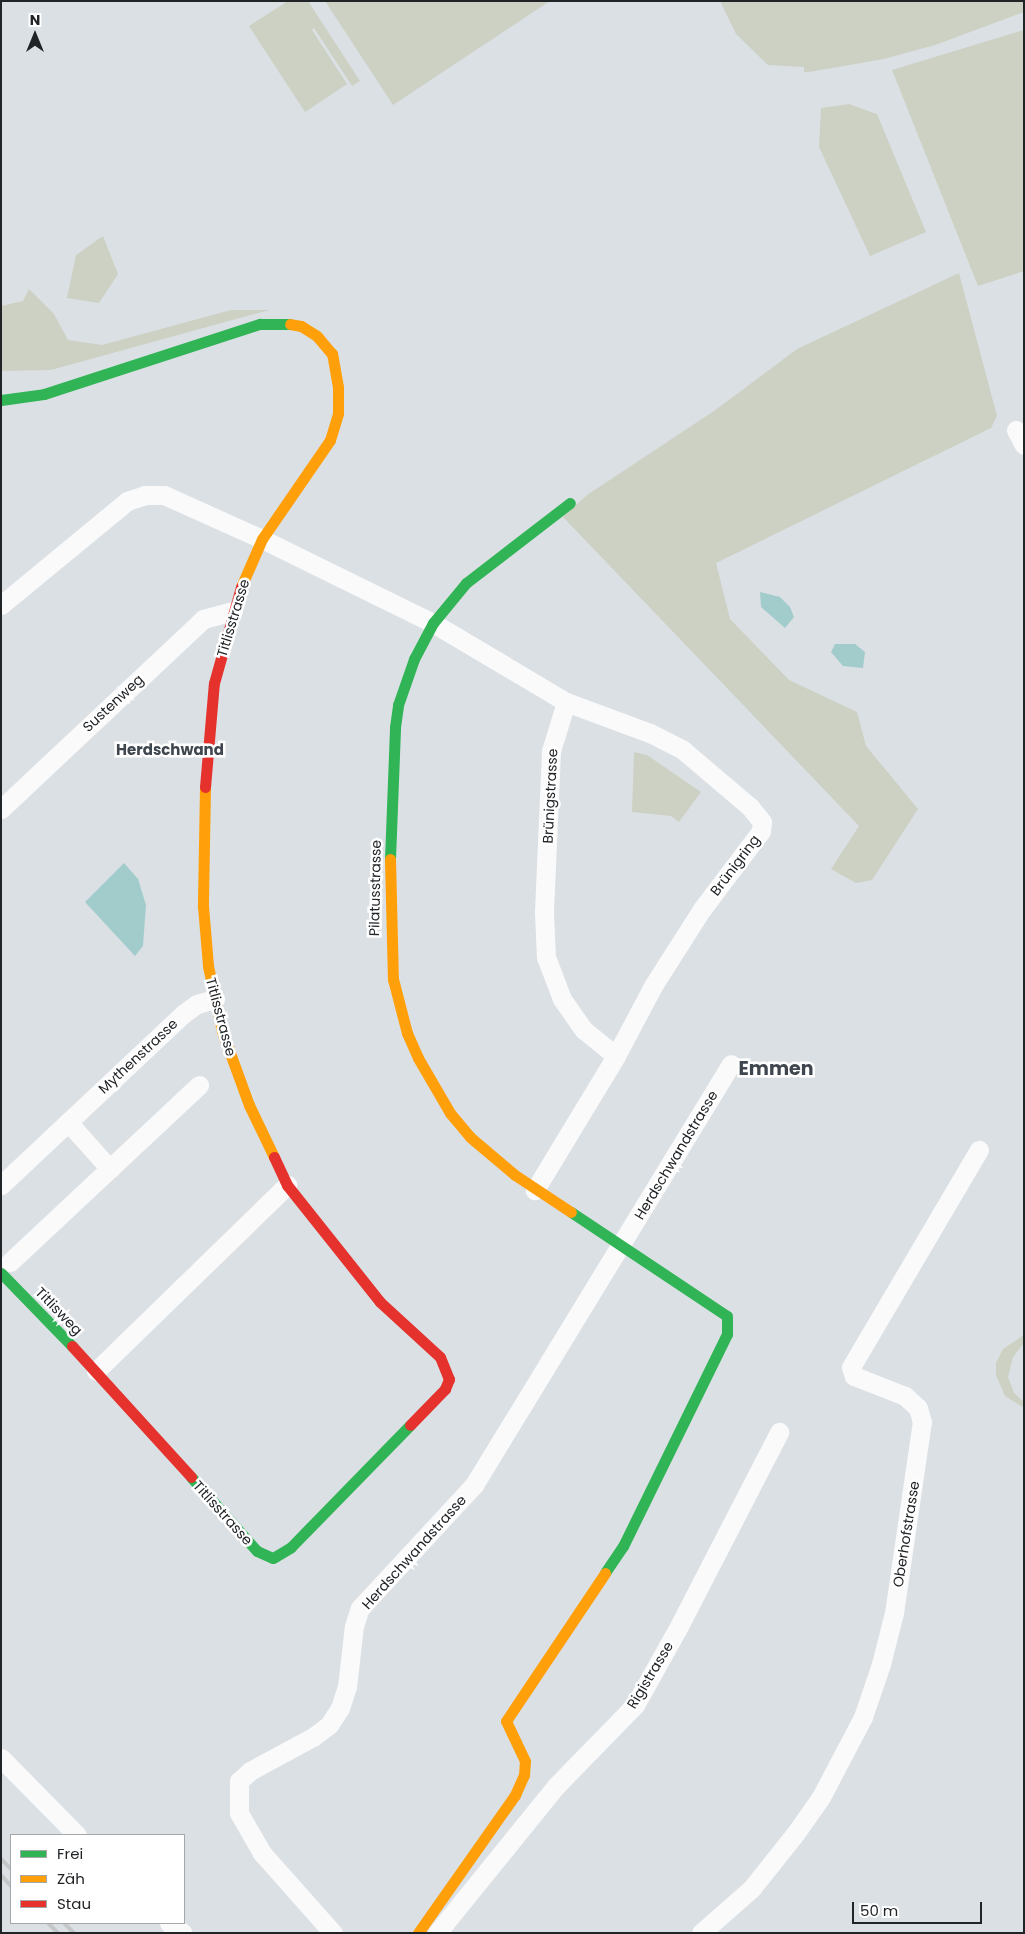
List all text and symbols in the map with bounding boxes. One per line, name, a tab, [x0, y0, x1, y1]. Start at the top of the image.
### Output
north arrow	[10, 10, 60, 60]
text: N	[30, 10, 40, 30]
street label: Titlisstrasse	[213, 577, 253, 659]
street label: Sustenweg	[79, 671, 147, 735]
district label: Herdschwand	[116, 741, 224, 759]
street label: Brünigstrasse	[539, 748, 561, 844]
street label: Brünigring	[707, 831, 763, 899]
street label: Pilatusstrasse	[366, 840, 384, 936]
street label: Titlisstrasse	[202, 976, 240, 1058]
street label: Mythenstrasse	[95, 1015, 181, 1097]
district label: Emmen	[738, 1058, 814, 1080]
street label: Herdschwandstrasse	[631, 1087, 721, 1223]
street label: Titlisweg	[32, 1284, 86, 1338]
street label: Titlisstrasse	[190, 1477, 256, 1549]
street label: Oberhofstrasse	[889, 1480, 923, 1588]
street label: Herdschwandstrasse	[358, 1492, 470, 1612]
street label: Rigistrasse	[623, 1638, 677, 1712]
legend	[10, 1834, 185, 1924]
text: Frei	[57, 1843, 83, 1864]
text: Zäh	[57, 1868, 85, 1889]
scale bar	[855, 1892, 985, 1924]
text: Stau	[57, 1893, 91, 1914]
text: 50 m	[860, 1900, 898, 1921]

